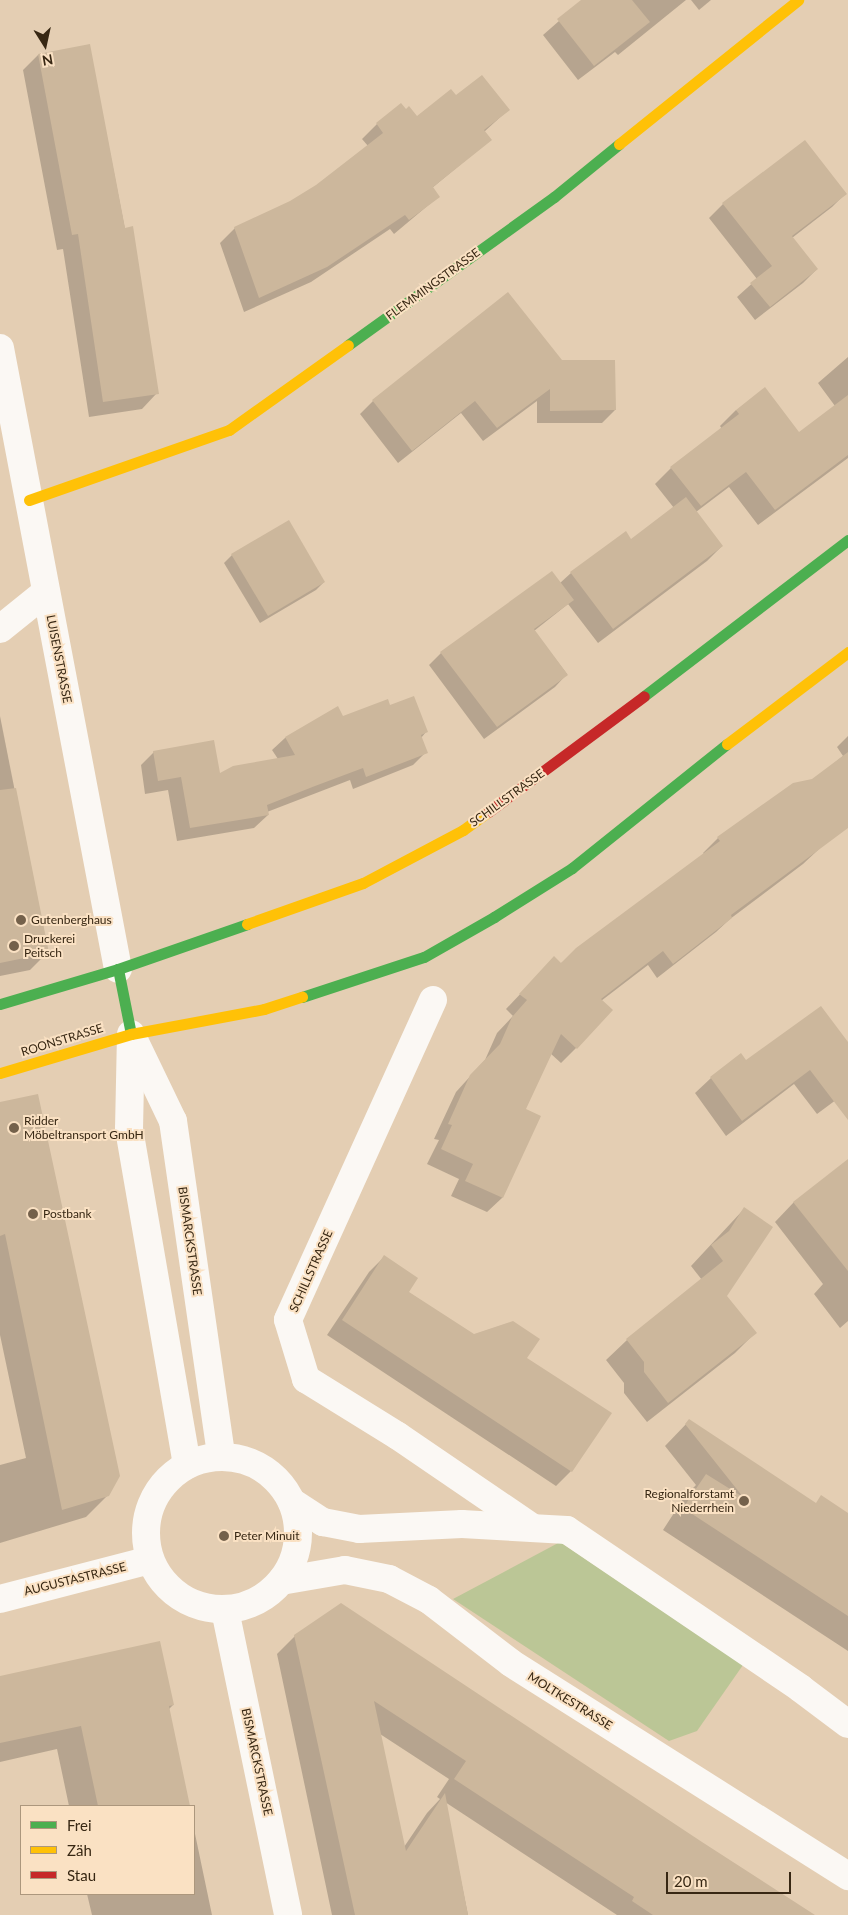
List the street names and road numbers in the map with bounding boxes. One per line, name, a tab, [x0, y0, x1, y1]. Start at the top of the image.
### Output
street label: FLEMMINGSTRASSE	[383, 245, 483, 323]
street label: LUISENSTRASSE	[43, 614, 75, 704]
street label: SCHILLSTRASSE	[467, 766, 547, 830]
street label: ROONSTRASSE	[19, 1021, 105, 1059]
street label: BISMARCKSTRASSE	[175, 1186, 205, 1296]
street label: SCHILLSTRASSE	[286, 1228, 336, 1314]
street label: AUGUSTASTRASSE	[23, 1559, 127, 1599]
street label: MOLTKESTRASSE	[525, 1669, 615, 1733]
street label: BISMARCKSTRASSE	[239, 1707, 275, 1817]

